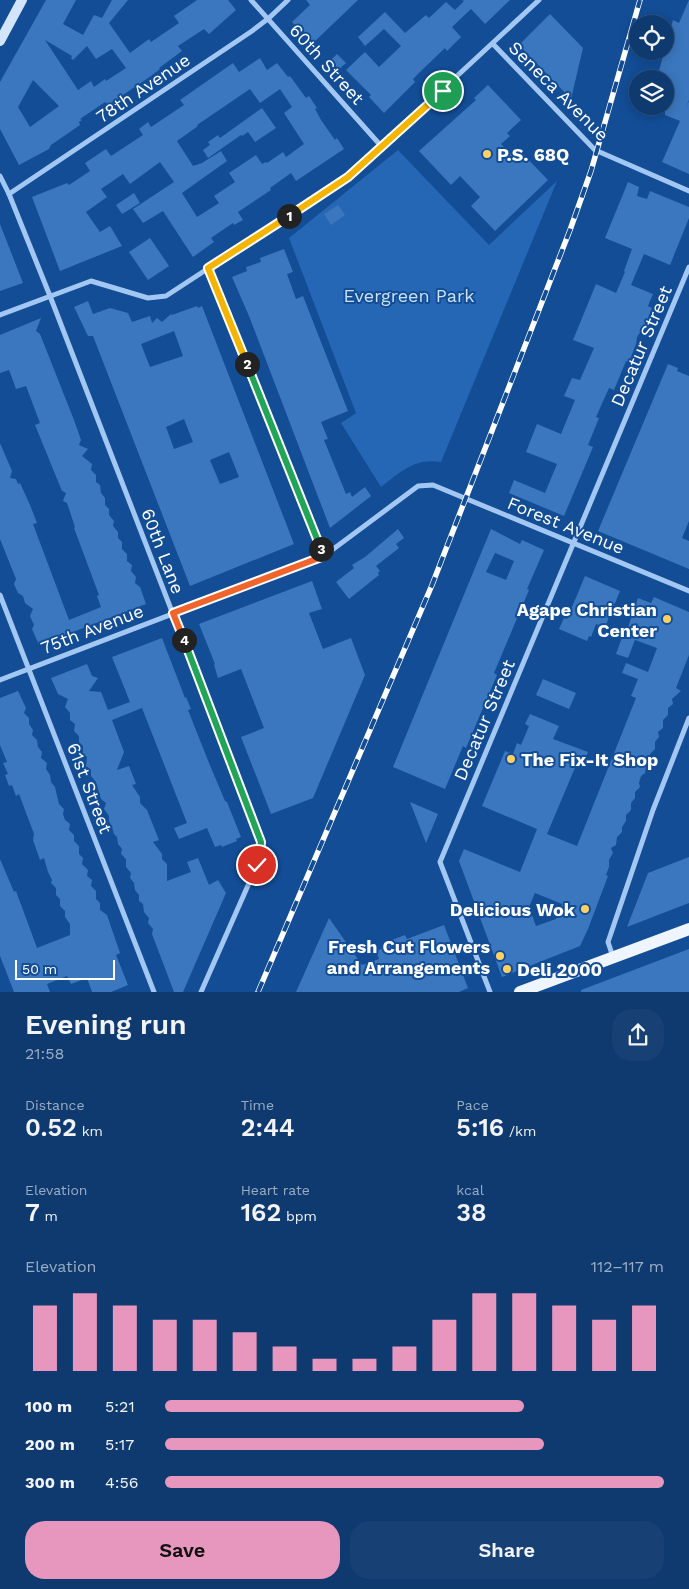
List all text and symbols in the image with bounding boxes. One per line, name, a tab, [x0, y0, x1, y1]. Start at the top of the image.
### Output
map controls	[629, 15, 674, 115]
button: locate	[629, 15, 674, 60]
street label: 60th Street	[285, 19, 369, 109]
street label: Seneca Avenue	[505, 37, 613, 145]
street label: 78th Avenue	[92, 49, 194, 127]
pin	[422, 70, 464, 112]
button: layers	[629, 70, 674, 115]
icon: arrive	[429, 77, 457, 105]
place label: P.S. 68Q	[497, 144, 569, 165]
marker: P.S. 68Q	[481, 148, 493, 160]
pin: 1	[276, 204, 302, 228]
text: 1	[286, 208, 293, 224]
street label: Decatur Street	[606, 282, 676, 410]
park label: Evergreen Park	[344, 285, 474, 306]
pin: 2	[234, 352, 260, 376]
text: 2	[243, 356, 252, 372]
street label: Forest Avenue	[504, 492, 628, 558]
street label: 60th Lane	[137, 505, 189, 597]
pin: 3	[308, 536, 334, 562]
text: 3	[317, 541, 326, 557]
place label: Agape Christian Center	[517, 599, 657, 641]
street label: 75th Avenue	[38, 600, 146, 658]
marker: Agape Christian Center	[661, 613, 673, 625]
pin: 4	[172, 628, 196, 652]
text: 4	[180, 632, 189, 648]
street label: Decatur Street	[449, 656, 519, 784]
street label: 61st Street	[63, 740, 117, 837]
place label: The Fix-It Shop	[521, 749, 658, 770]
marker: The Fix-It Shop	[505, 753, 517, 765]
pin	[236, 844, 278, 886]
icon: check	[243, 851, 271, 879]
place label: Delicious Wok	[450, 899, 576, 920]
marker: Delicious Wok	[579, 903, 591, 915]
place label: Fresh Cut Flowers and Arrangements	[327, 936, 490, 978]
marker: Fresh Cut Flowers and Arrangements	[494, 950, 506, 962]
scale bar	[15, 956, 115, 980]
place label: Deli 2000	[517, 959, 602, 980]
text: 50 m	[22, 961, 57, 977]
marker: Deli 2000	[501, 963, 513, 975]
text: Evening run	[25, 1008, 186, 1041]
button: share	[612, 1009, 664, 1061]
text: 21:58	[25, 1044, 64, 1063]
text: Distance	[25, 1097, 85, 1113]
text: Time	[241, 1097, 274, 1113]
text: Pace	[456, 1097, 489, 1113]
text: 0.52	[25, 1113, 77, 1142]
text: 2:44	[241, 1113, 295, 1142]
text: 5:16	[456, 1113, 504, 1142]
text: km	[77, 1123, 103, 1139]
text: /km	[504, 1123, 536, 1139]
text: Elevation	[25, 1182, 88, 1198]
text: Heart rate	[241, 1182, 310, 1198]
text: kcal	[456, 1182, 484, 1198]
text: 7	[25, 1198, 40, 1227]
text: 162	[241, 1198, 281, 1227]
text: 38	[456, 1198, 487, 1227]
text: m	[40, 1208, 58, 1224]
text: bpm	[281, 1208, 317, 1224]
text: Elevation	[25, 1257, 96, 1276]
text: 112–117 m	[591, 1257, 664, 1276]
text: 100 m	[25, 1397, 72, 1416]
text: 5:21	[105, 1397, 135, 1416]
text: 200 m	[25, 1435, 75, 1454]
text: 5:17	[105, 1435, 134, 1454]
text: 300 m	[25, 1473, 75, 1492]
text: 4:56	[105, 1473, 139, 1492]
button: Save	[25, 1521, 340, 1579]
button: Share	[350, 1521, 664, 1579]

